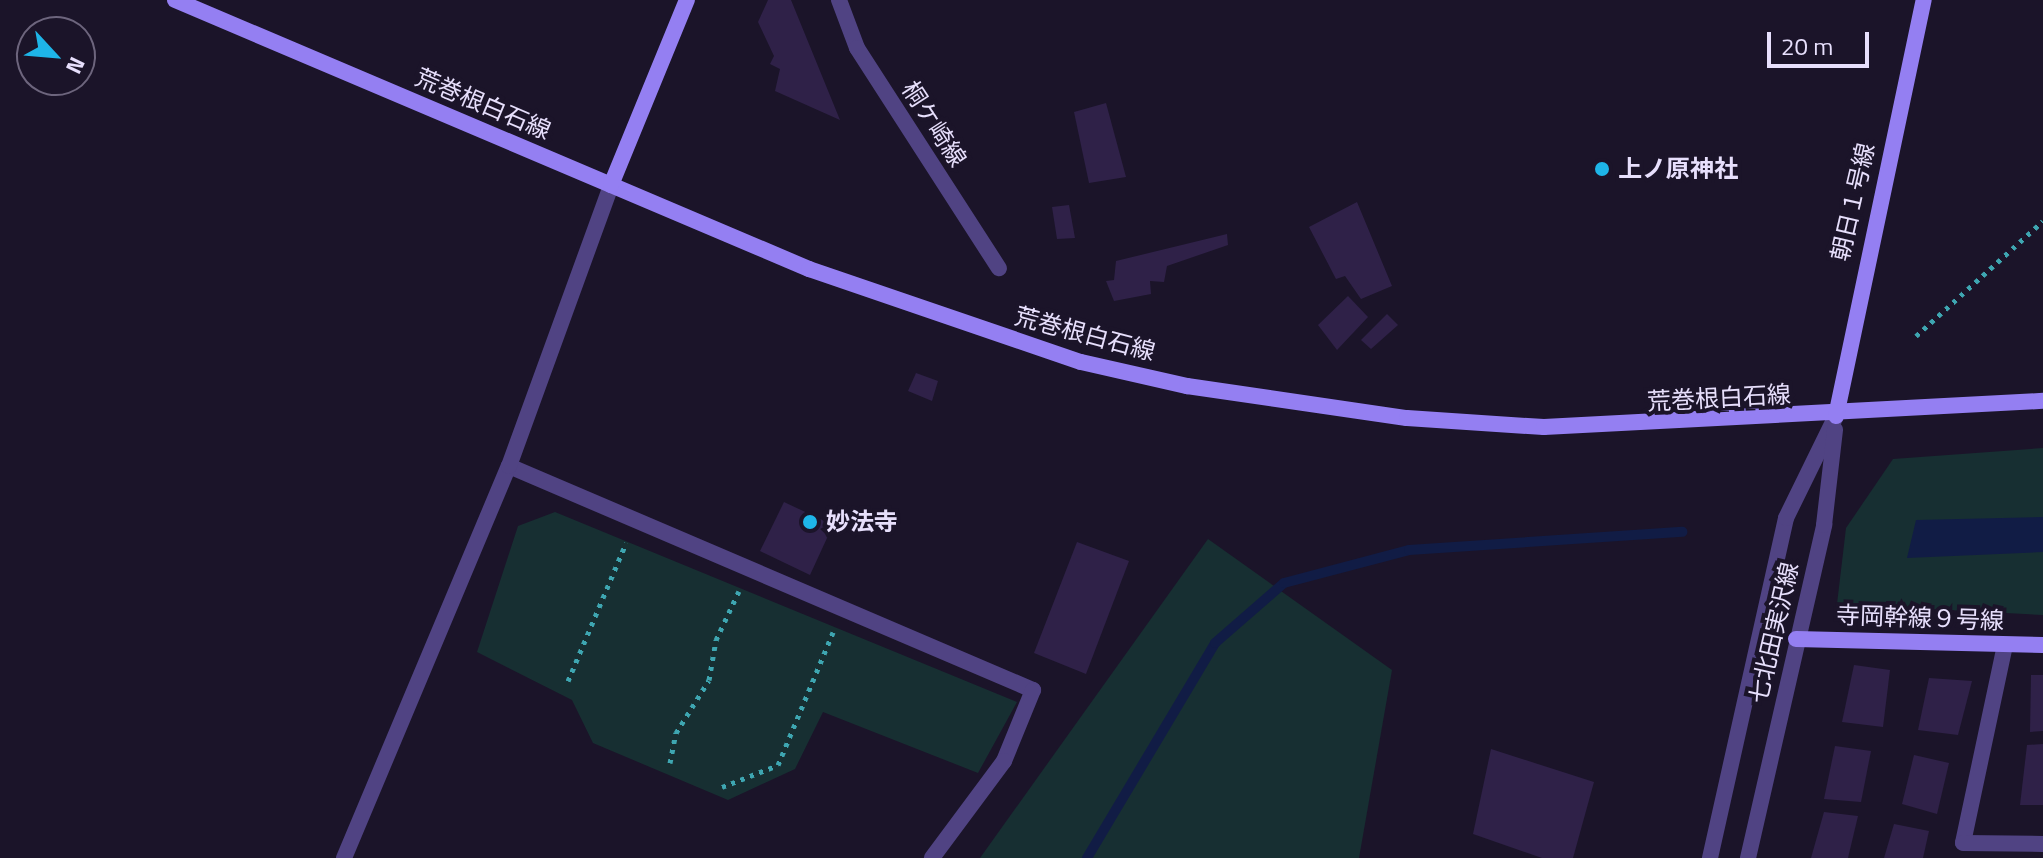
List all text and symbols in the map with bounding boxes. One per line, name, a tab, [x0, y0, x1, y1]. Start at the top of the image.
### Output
north arrow	[16, 16, 96, 96]
scale bar	[1771, 16, 1873, 66]
text: 20 m	[1781, 28, 1833, 64]
text: N	[57, 51, 94, 80]
street label: 荒巻根白石線	[411, 63, 555, 145]
street label: 桐ケ崎線	[896, 76, 972, 172]
street label: 朝日１号線	[1825, 140, 1881, 264]
place label: 上ノ原神社	[1618, 155, 1738, 183]
marker: 上ノ原神社	[1593, 160, 1611, 178]
street label: 荒巻根白石線	[1012, 301, 1158, 367]
street label: 荒巻根白石線	[1646, 380, 1792, 416]
place label: 妙法寺	[826, 508, 898, 536]
marker: 妙法寺	[801, 513, 819, 531]
street label: 七北田実沢線	[1744, 560, 1804, 706]
street label: 寺岡幹線９号線	[1836, 601, 2004, 635]

